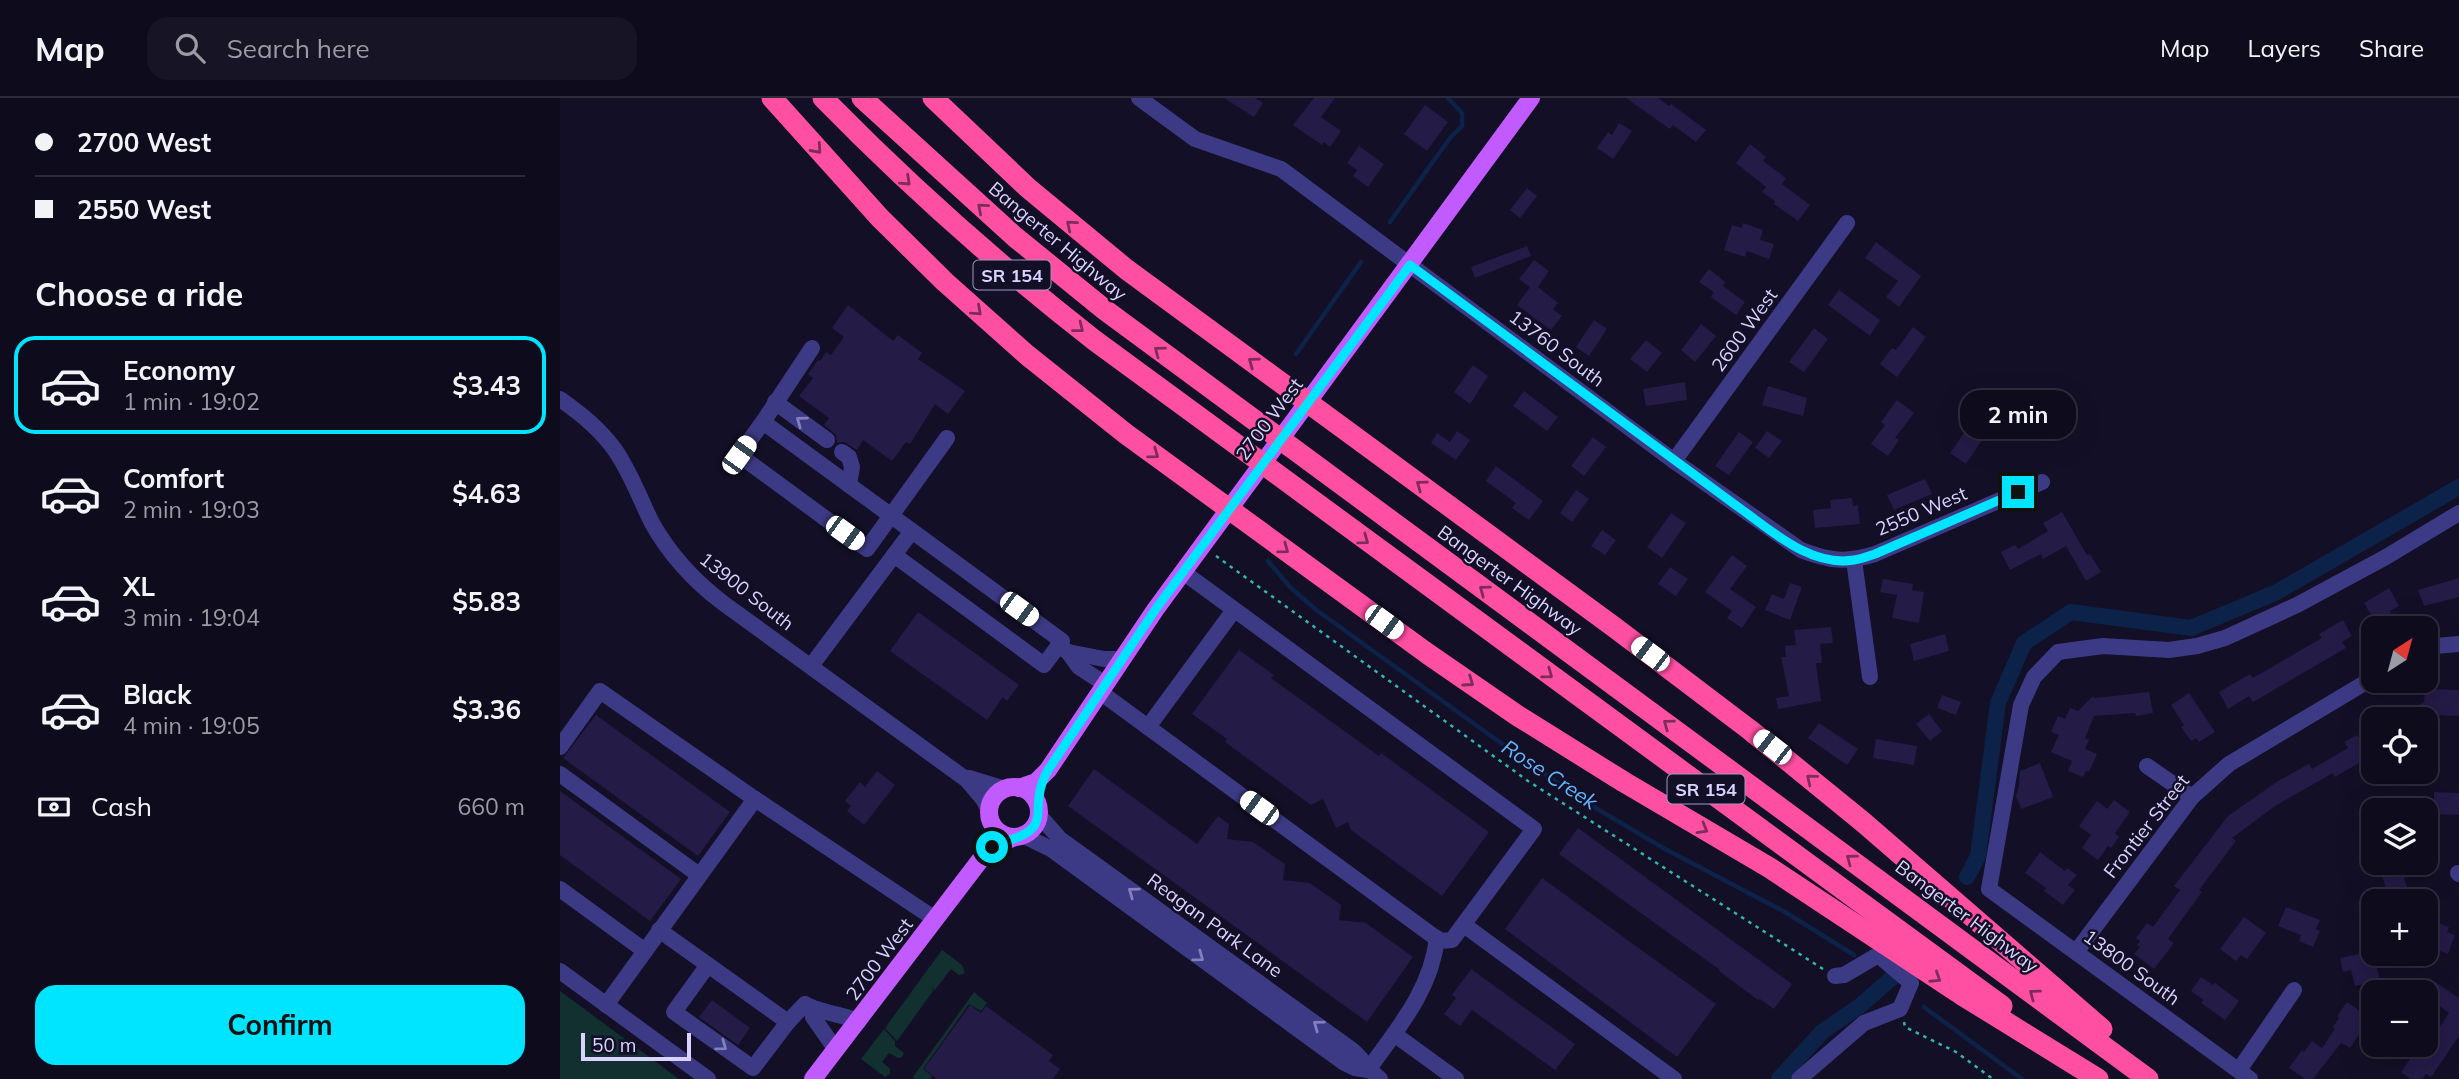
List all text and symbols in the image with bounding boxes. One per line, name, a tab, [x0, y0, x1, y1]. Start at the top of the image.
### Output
search box	[147, 17, 637, 80]
text: Map	[35, 28, 105, 69]
icon: search	[171, 29, 209, 67]
text: Search here	[227, 32, 370, 65]
text: Map	[2160, 33, 2209, 63]
text: Layers	[2247, 33, 2321, 63]
text: Share	[2359, 33, 2424, 63]
text: 2700 West	[77, 126, 211, 159]
one-way arrow	[809, 141, 822, 154]
one-way arrow	[898, 172, 911, 185]
street label: Bangerter Highway	[984, 176, 1132, 306]
text: 2550 West	[77, 193, 211, 226]
one-way arrow	[977, 204, 990, 216]
one-way arrow	[1067, 221, 1079, 234]
road number: SR 154	[974, 260, 1050, 290]
text: Choose a ride	[35, 274, 243, 314]
street label: 2600 West	[1706, 283, 1782, 376]
one-way arrow	[969, 303, 982, 315]
street label: 13760 South	[1504, 304, 1610, 392]
one-way arrow	[1071, 320, 1084, 333]
one-way arrow	[1155, 346, 1167, 359]
icon: car	[39, 354, 102, 417]
text: Economy	[123, 354, 235, 387]
one-way arrow	[1248, 358, 1261, 370]
text: $3.43	[452, 369, 521, 402]
street label: 2700 West	[1230, 373, 1308, 465]
text: 1 min · 19:02	[123, 387, 260, 416]
callout: 2 min	[1960, 390, 2076, 440]
text: 2 min	[1988, 400, 2048, 429]
one-way arrow	[796, 417, 809, 430]
car	[719, 432, 760, 478]
one-way arrow	[1146, 446, 1159, 458]
icon: car	[39, 462, 102, 525]
text: Comfort	[123, 462, 224, 495]
route end	[2002, 476, 2034, 508]
text: $4.63	[452, 477, 521, 510]
one-way arrow	[1417, 481, 1429, 494]
street label: 2550 West	[1872, 481, 1971, 541]
text: 2 min · 19:03	[123, 495, 260, 524]
car	[822, 512, 869, 554]
street label: Bangerter Highway	[1433, 520, 1587, 640]
one-way arrow	[1356, 532, 1369, 544]
one-way arrow	[1276, 541, 1289, 553]
street label: 13900 South	[695, 547, 799, 635]
icon: car	[39, 570, 102, 633]
text: XL	[123, 570, 155, 603]
text: $5.83	[452, 585, 521, 618]
one-way arrow	[1480, 586, 1492, 598]
car	[996, 588, 1043, 630]
car	[1361, 601, 1408, 643]
text: 3 min · 19:04	[123, 603, 260, 632]
north arrow	[2361, 616, 2438, 693]
map controls	[2361, 616, 2438, 1057]
car	[1627, 633, 1674, 675]
one-way arrow	[1540, 666, 1553, 678]
one-way arrow	[1461, 674, 1474, 687]
icon: car	[39, 678, 102, 741]
text: Black	[123, 678, 191, 711]
text: $3.36	[452, 693, 521, 726]
button: locate	[2361, 707, 2438, 784]
text: 4 min · 19:05	[123, 711, 260, 740]
one-way arrow	[1663, 720, 1676, 732]
car	[1749, 726, 1796, 768]
water label: Rose Creek	[1497, 733, 1604, 815]
street label: Frontier Street	[2098, 769, 2194, 883]
road number: SR 154	[1668, 774, 1744, 804]
one-way arrow	[1806, 774, 1818, 787]
car	[1236, 787, 1283, 829]
icon: cash	[35, 788, 73, 826]
text: Cash	[91, 790, 152, 823]
text: 660 m	[457, 792, 525, 821]
button: layers	[2361, 798, 2438, 875]
one-way arrow	[1695, 821, 1708, 834]
route start	[976, 831, 1008, 863]
one-way arrow	[1847, 854, 1859, 867]
street label: Bangerter Highway	[1891, 854, 2043, 978]
street label: Reagan Park Lane	[1142, 868, 1288, 982]
one-way arrow	[1128, 888, 1141, 900]
button: +	[2361, 889, 2438, 966]
street label: 2700 West	[840, 913, 918, 1005]
street label: 13800 South	[2079, 924, 2185, 1010]
one-way arrow	[1191, 949, 1204, 961]
one-way arrow	[1928, 970, 1941, 983]
button: −	[2361, 980, 2438, 1057]
button: Confirm	[35, 985, 525, 1065]
one-way arrow	[2029, 990, 2042, 1003]
one-way arrow	[1313, 1021, 1326, 1033]
scale bar	[581, 1030, 691, 1062]
text: 50 m	[592, 1033, 636, 1057]
one-way arrow	[714, 1038, 727, 1050]

